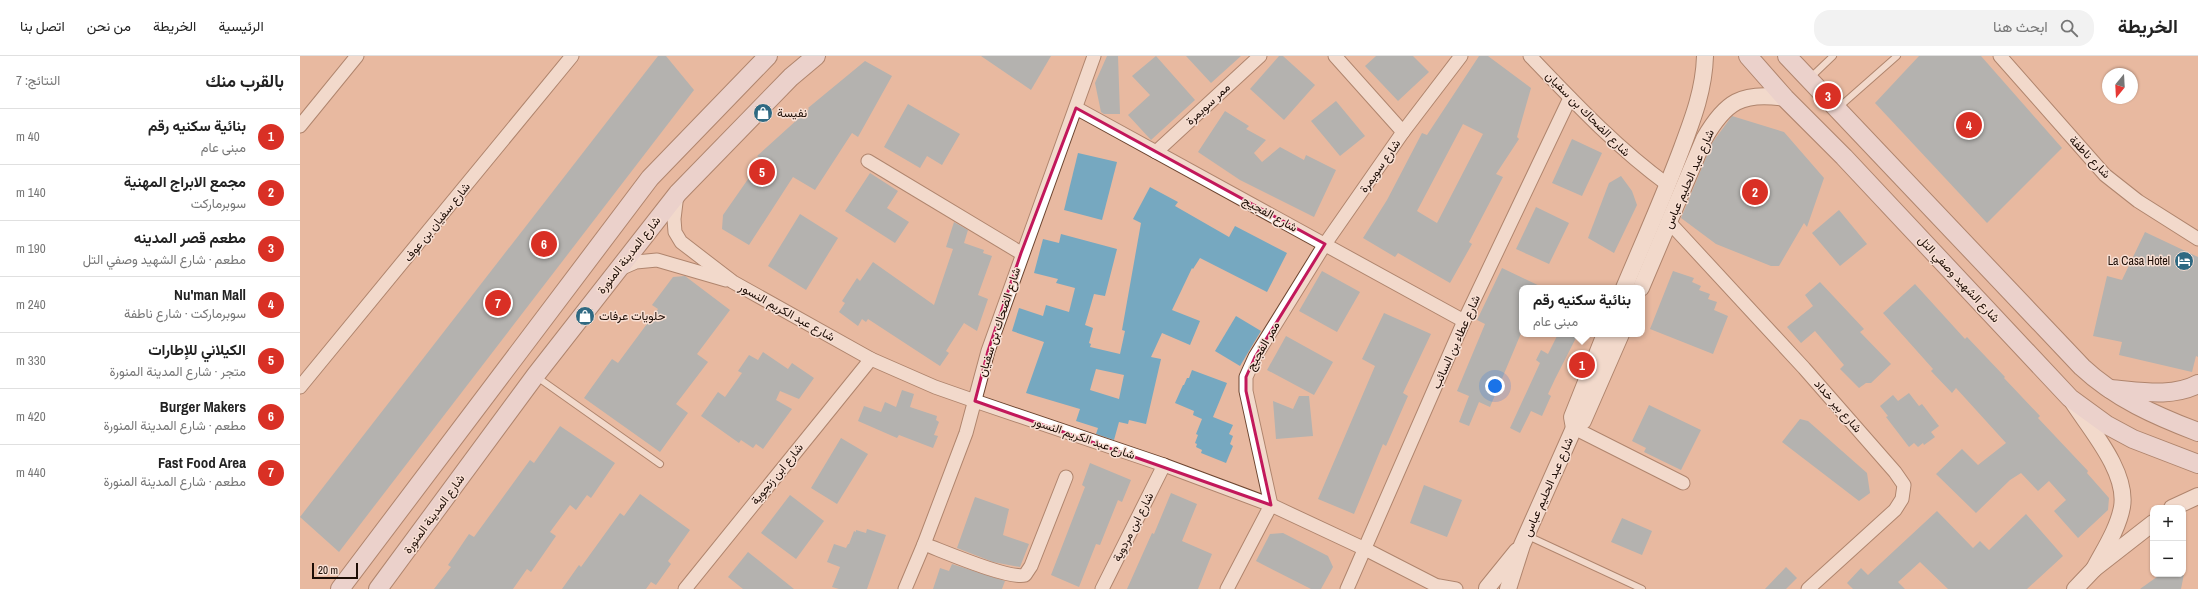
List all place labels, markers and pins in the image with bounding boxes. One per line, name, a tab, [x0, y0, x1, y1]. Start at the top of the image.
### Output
pin: 3	[1815, 81, 1841, 111]
shop icon: نفيسة	[752, 102, 774, 124]
place label: نفيسة	[777, 105, 807, 121]
pin: 4	[1956, 110, 1982, 140]
pin: 5	[749, 157, 775, 187]
pin: 2	[1742, 177, 1768, 207]
pin: 6	[531, 229, 557, 259]
hotel icon: La Casa Hotel	[2173, 250, 2195, 272]
place label: La Casa Hotel	[2108, 253, 2170, 269]
pin: 7	[485, 288, 511, 318]
shop icon: حلويات عرفات	[574, 305, 596, 327]
place label: حلويات عرفات	[599, 308, 666, 324]
pin: 1	[1569, 350, 1595, 380]

